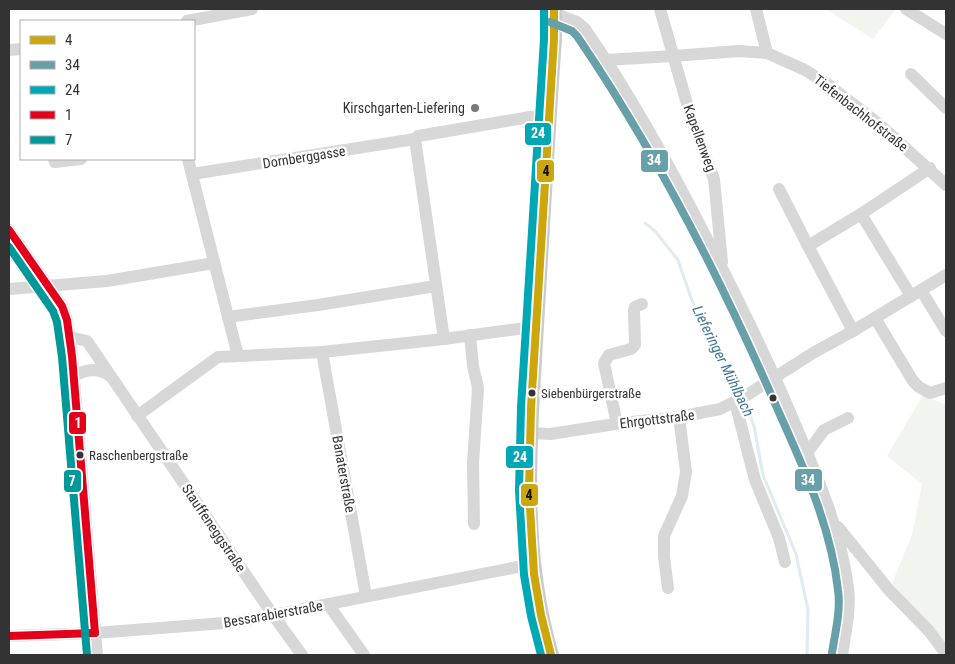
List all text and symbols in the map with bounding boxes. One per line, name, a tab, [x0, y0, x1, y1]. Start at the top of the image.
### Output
legend	[20, 20, 195, 160]
text: 4	[65, 31, 72, 49]
text: 34	[65, 56, 80, 74]
street label: Tiefenbachhofstraße	[811, 71, 912, 155]
text: 24	[65, 81, 80, 99]
place label: Kirschgarten-Liefering	[343, 100, 465, 116]
marker: Kirschgarten-Liefering	[469, 102, 481, 114]
street label: Kapellenweg	[680, 102, 720, 174]
text: 1	[65, 106, 72, 124]
line badge: 24	[524, 122, 552, 146]
text: 24	[531, 125, 545, 141]
text: 7	[65, 131, 72, 149]
street label: Dornberggasse	[262, 142, 347, 171]
line badge: 34	[640, 149, 669, 173]
text: 34	[647, 152, 661, 168]
line badge: 4	[536, 159, 555, 183]
text: 4	[542, 163, 550, 179]
water label: Lieferinger Mühlbach	[688, 303, 758, 419]
place label: Siebenbürgerstraße	[541, 386, 641, 401]
marker: Siebenbürgerstraße	[527, 388, 537, 398]
unlabelled marker	[768, 393, 778, 403]
street label: Ehrgottstraße	[619, 406, 696, 432]
line badge: 1	[68, 411, 87, 435]
text: 1	[74, 415, 82, 431]
street label: Banaterstraße	[329, 434, 359, 514]
line badge: 24	[505, 445, 534, 469]
place label: Raschenbergstraße	[89, 448, 188, 463]
text: 24	[513, 449, 527, 465]
marker: Raschenbergstraße	[75, 450, 85, 460]
line badge: 34	[794, 468, 823, 492]
line badge: 7	[63, 469, 82, 493]
text: 34	[801, 472, 815, 488]
text: 7	[68, 473, 76, 489]
street label: Stauffeneggstraße	[179, 481, 250, 575]
line badge: 4	[520, 483, 539, 507]
text: 4	[525, 487, 533, 503]
street label: Bessarabierstraße	[222, 597, 324, 631]

